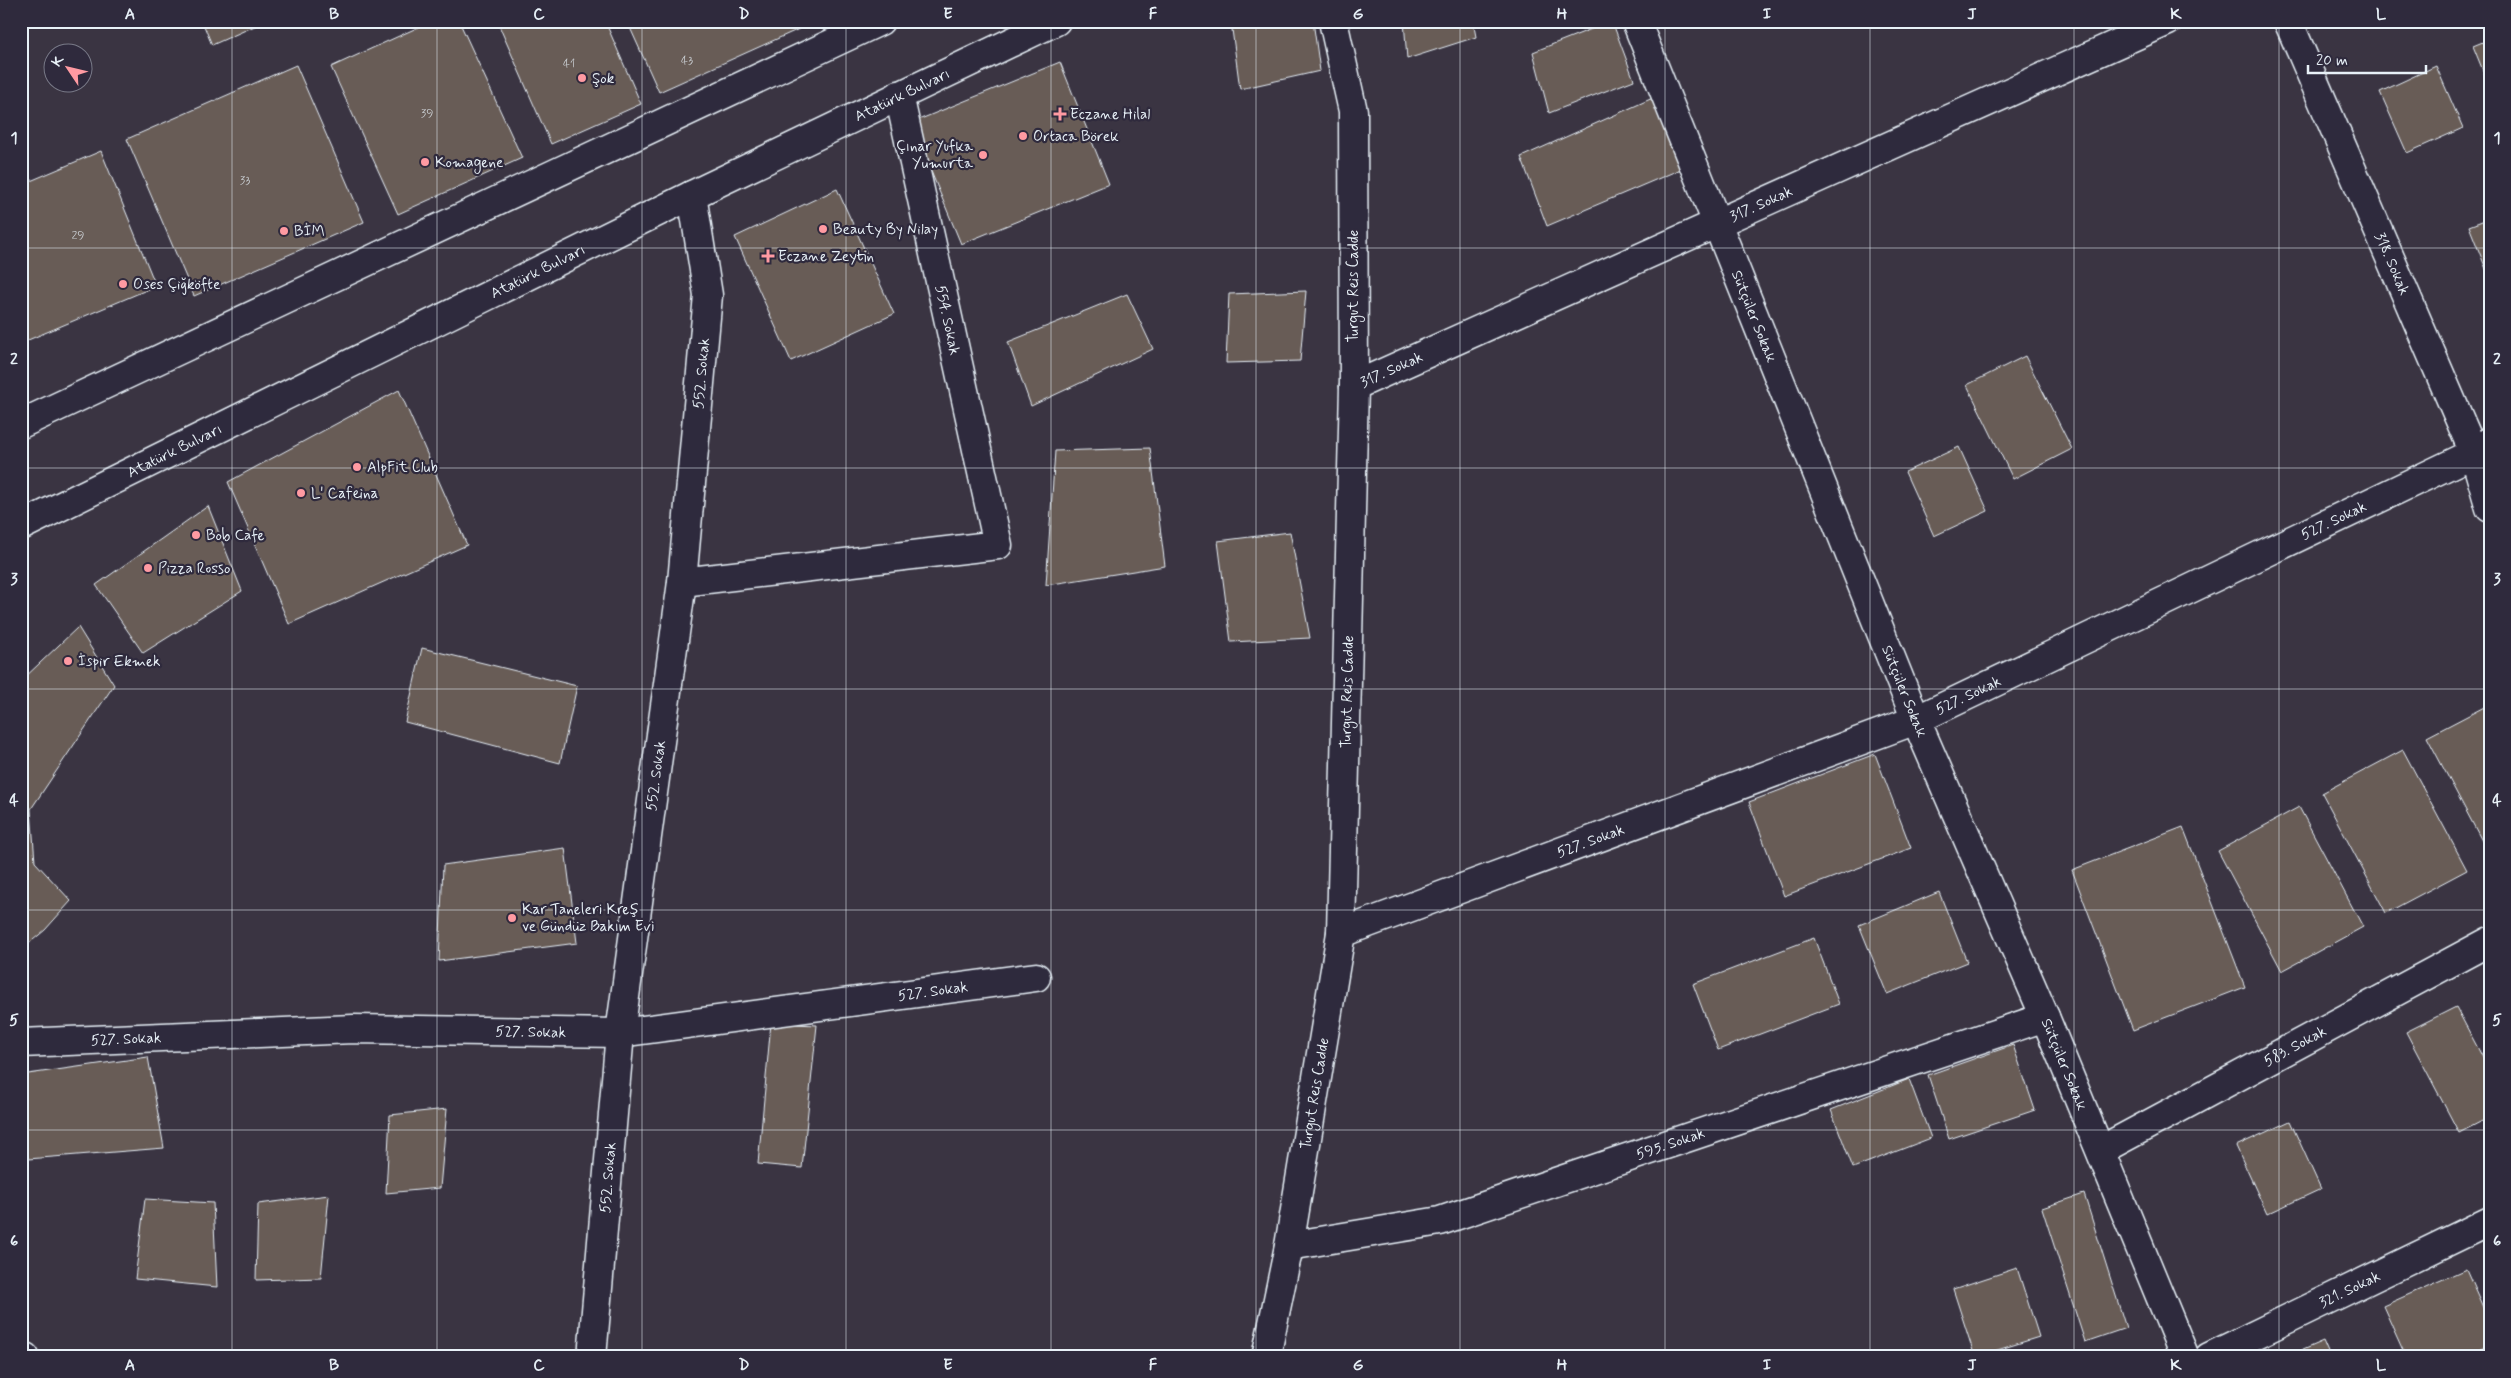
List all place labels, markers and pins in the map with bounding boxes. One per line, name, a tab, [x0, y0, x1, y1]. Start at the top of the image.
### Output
place label: Şok	[592, 69, 615, 89]
marker: Şok	[576, 72, 588, 84]
place label: Eczane Hilal	[1070, 105, 1150, 125]
marker: Eczane Hilal	[1054, 108, 1066, 120]
place label: Ortaca Börek	[1033, 127, 1119, 147]
marker: Ortaca Börek	[1017, 130, 1029, 142]
place label: Çınar Yufka Yumurta	[896, 137, 974, 174]
marker: Çınar Yufka Yumurta	[977, 149, 989, 161]
place label: Komagene	[435, 153, 503, 174]
marker: Komagene	[419, 156, 431, 168]
place label: Beauty By Nilay	[833, 220, 938, 240]
place label: BİM	[294, 222, 325, 242]
marker: Beauty By Nilay	[817, 223, 829, 235]
marker: BİM	[278, 225, 290, 237]
place label: Eczane Zeytin	[778, 247, 874, 267]
marker: Eczane Zeytin	[762, 250, 774, 262]
place label: Oses Çiğköfte	[133, 275, 220, 295]
marker: Oses Çiğköfte	[117, 278, 129, 290]
place label: AlpFit Club	[367, 458, 438, 478]
marker: AlpFit Club	[351, 461, 363, 473]
place label: L' Cafeina	[311, 484, 378, 504]
marker: L' Cafeina	[295, 487, 307, 499]
place label: Bob Cafe	[206, 526, 265, 546]
marker: Bob Cafe	[190, 529, 202, 541]
place label: Pizza Rosso	[158, 559, 230, 579]
marker: Pizza Rosso	[142, 562, 154, 574]
place label: İspir Ekmek	[78, 652, 161, 672]
marker: İspir Ekmek	[62, 655, 74, 667]
place label: Kar Taneleri Kreş ve Gündüz Bakım Evi	[522, 900, 654, 937]
marker: Kar Taneleri Kreş ve Gündüz Bakım Evi	[506, 912, 518, 924]

